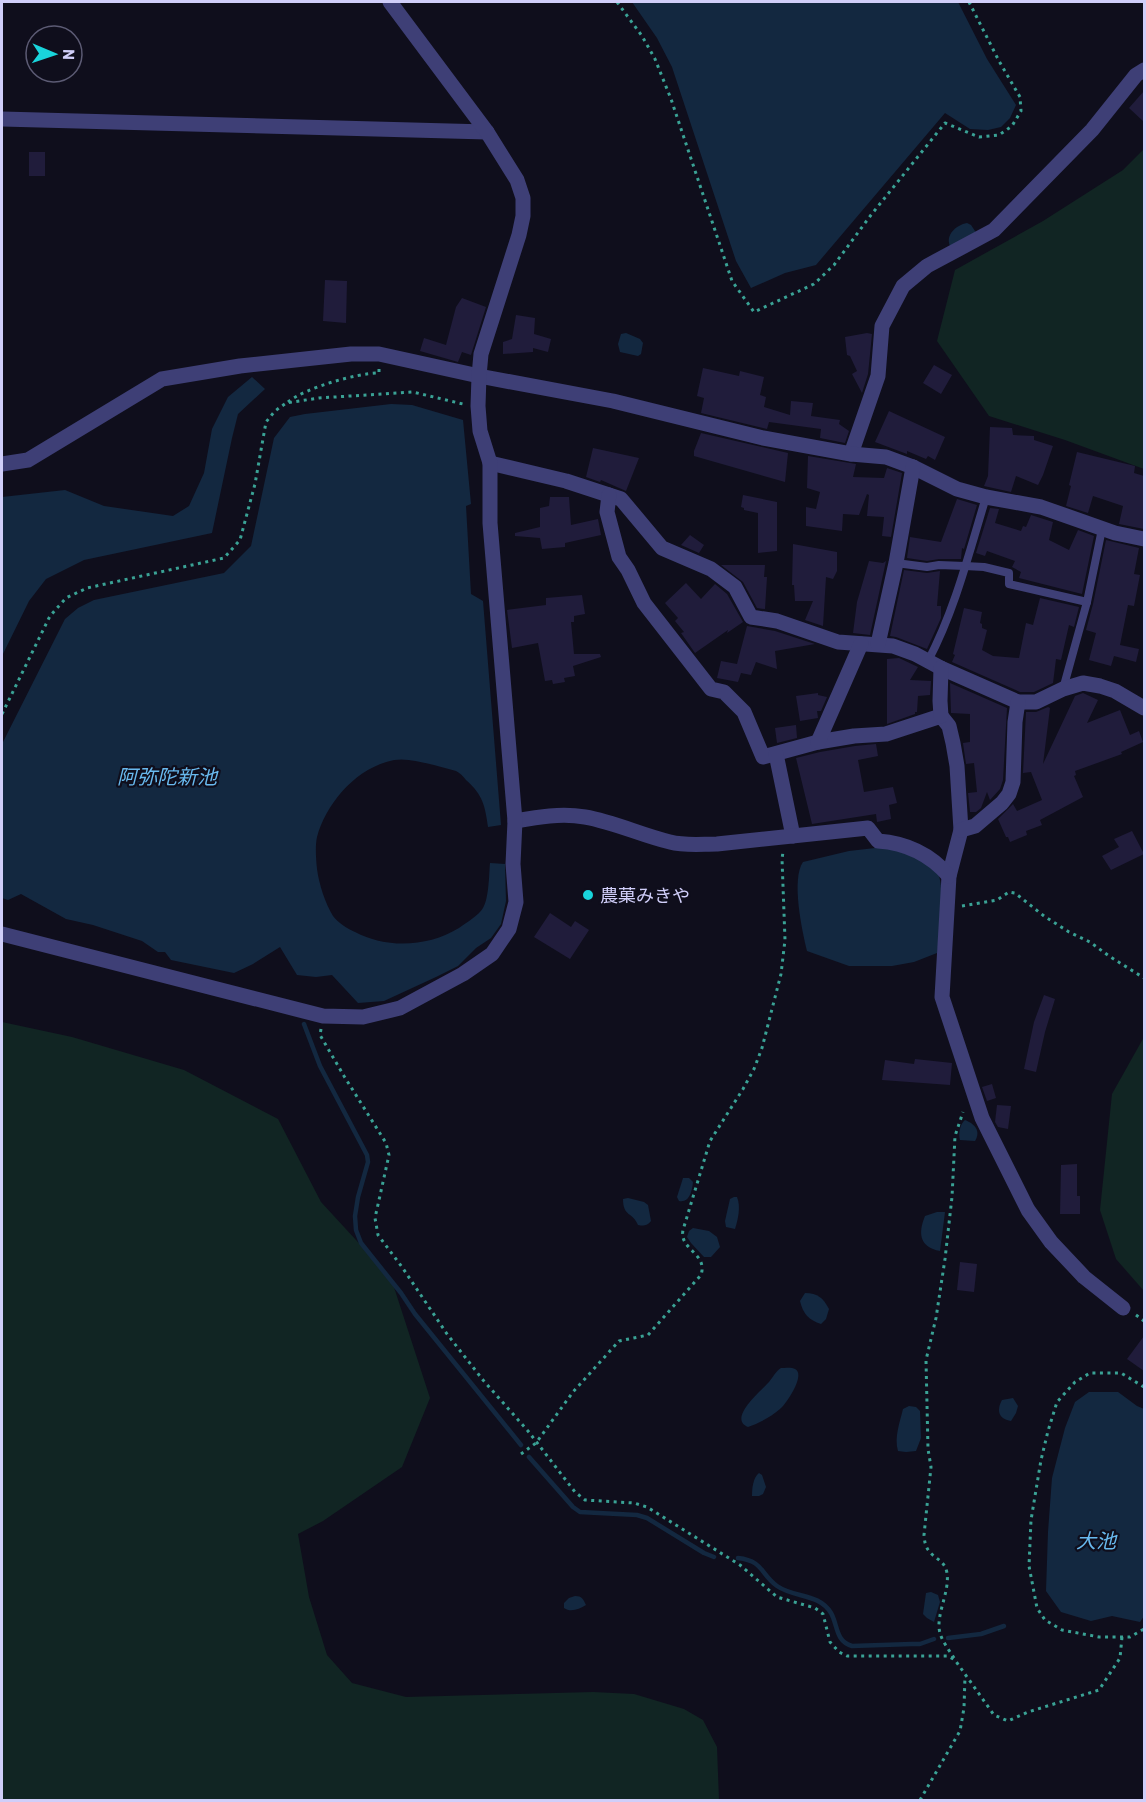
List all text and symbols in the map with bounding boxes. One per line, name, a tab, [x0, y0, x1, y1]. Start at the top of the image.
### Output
north arrow	[24, 24, 84, 84]
text: N	[60, 49, 79, 60]
water label: 阿弥陀新池	[117, 764, 219, 788]
place label: 農菓みきや	[600, 884, 690, 906]
marker: 農菓みきや	[581, 888, 595, 902]
water label: 大池	[1076, 1528, 1118, 1552]

